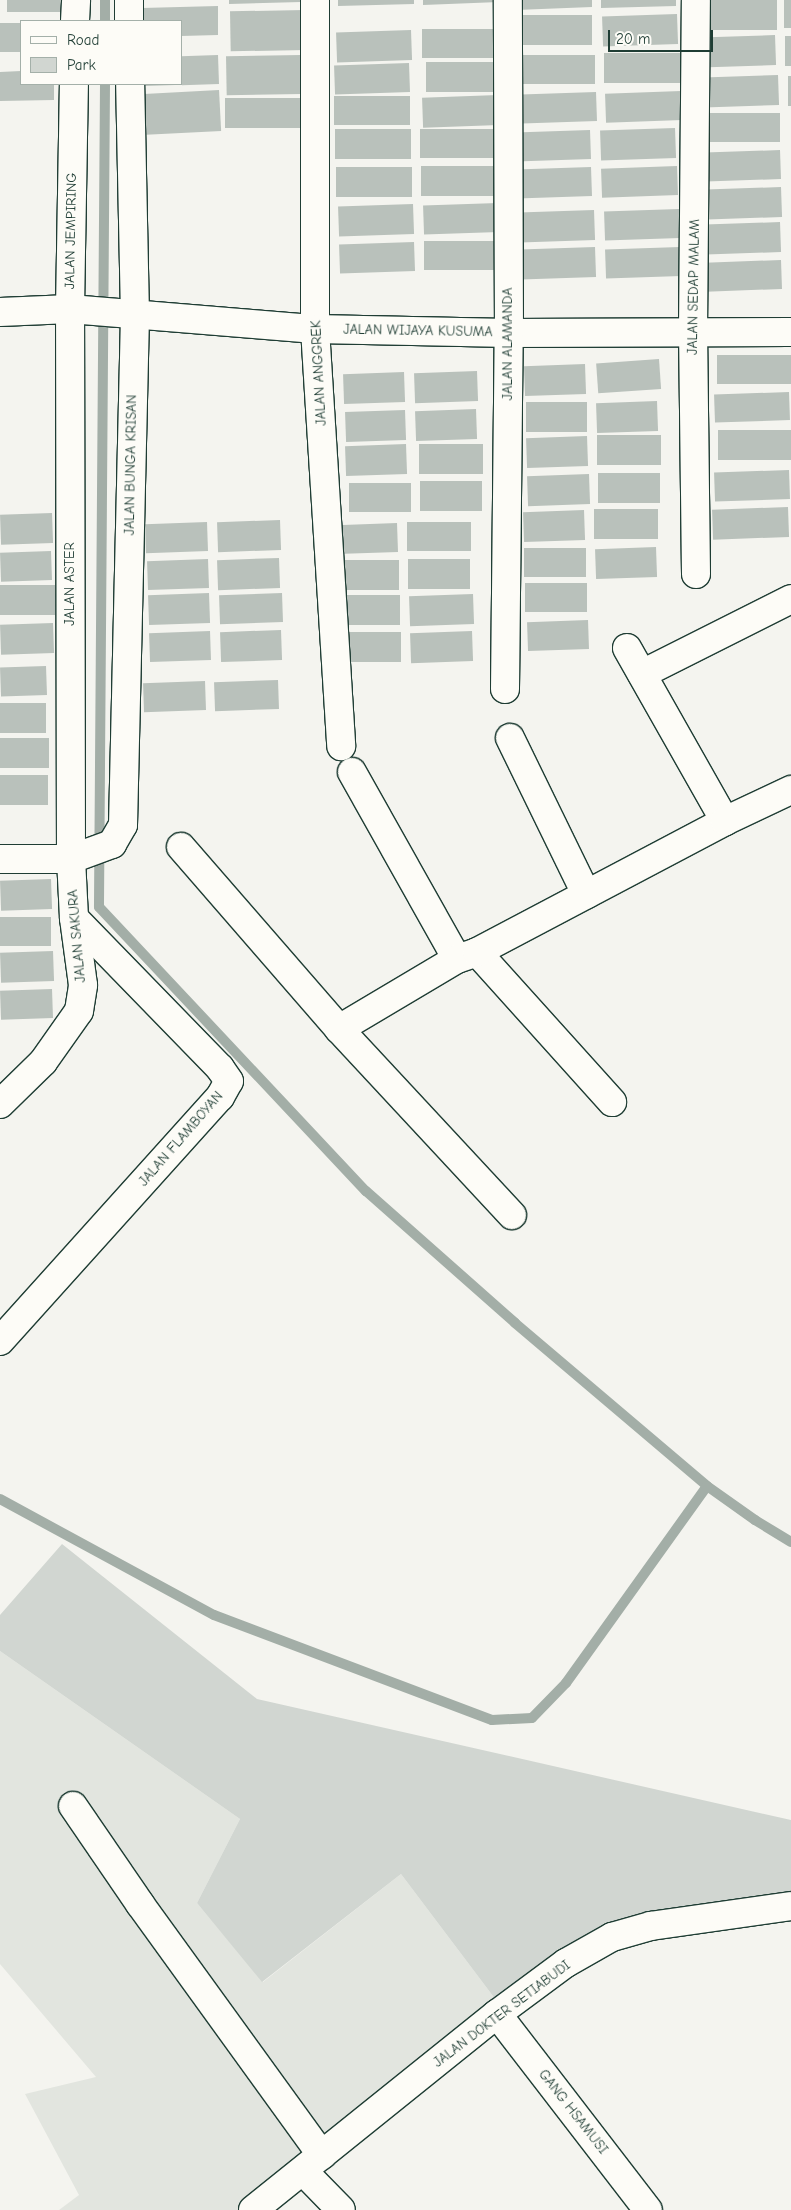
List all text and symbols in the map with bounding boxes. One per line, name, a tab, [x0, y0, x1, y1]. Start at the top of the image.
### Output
legend	[20, 20, 182, 85]
scale bar	[611, 20, 716, 52]
text: 20 m	[616, 30, 650, 48]
text: Road	[67, 31, 99, 49]
text: Park	[67, 56, 96, 74]
street label: JALAN JEMPIRING	[62, 173, 80, 289]
street label: JALAN SEDAP MALAM	[684, 219, 704, 355]
street label: JALAN ALAMANDA	[500, 288, 516, 400]
street label: JALAN ANGGREK	[308, 320, 330, 426]
street label: JALAN WIJAYA KUSUMA	[343, 321, 493, 341]
street label: JALAN BUNGA KRISAN	[121, 395, 141, 535]
street label: JALAN ASTER	[62, 542, 78, 626]
street label: JALAN SAKURA	[65, 889, 89, 983]
street label: JALAN FLAMBOYAN	[135, 1088, 227, 1190]
street label: JALAN DOKTER SETIABUDI	[430, 1957, 574, 2071]
street label: GANG HSAMUSI	[535, 2066, 611, 2158]

